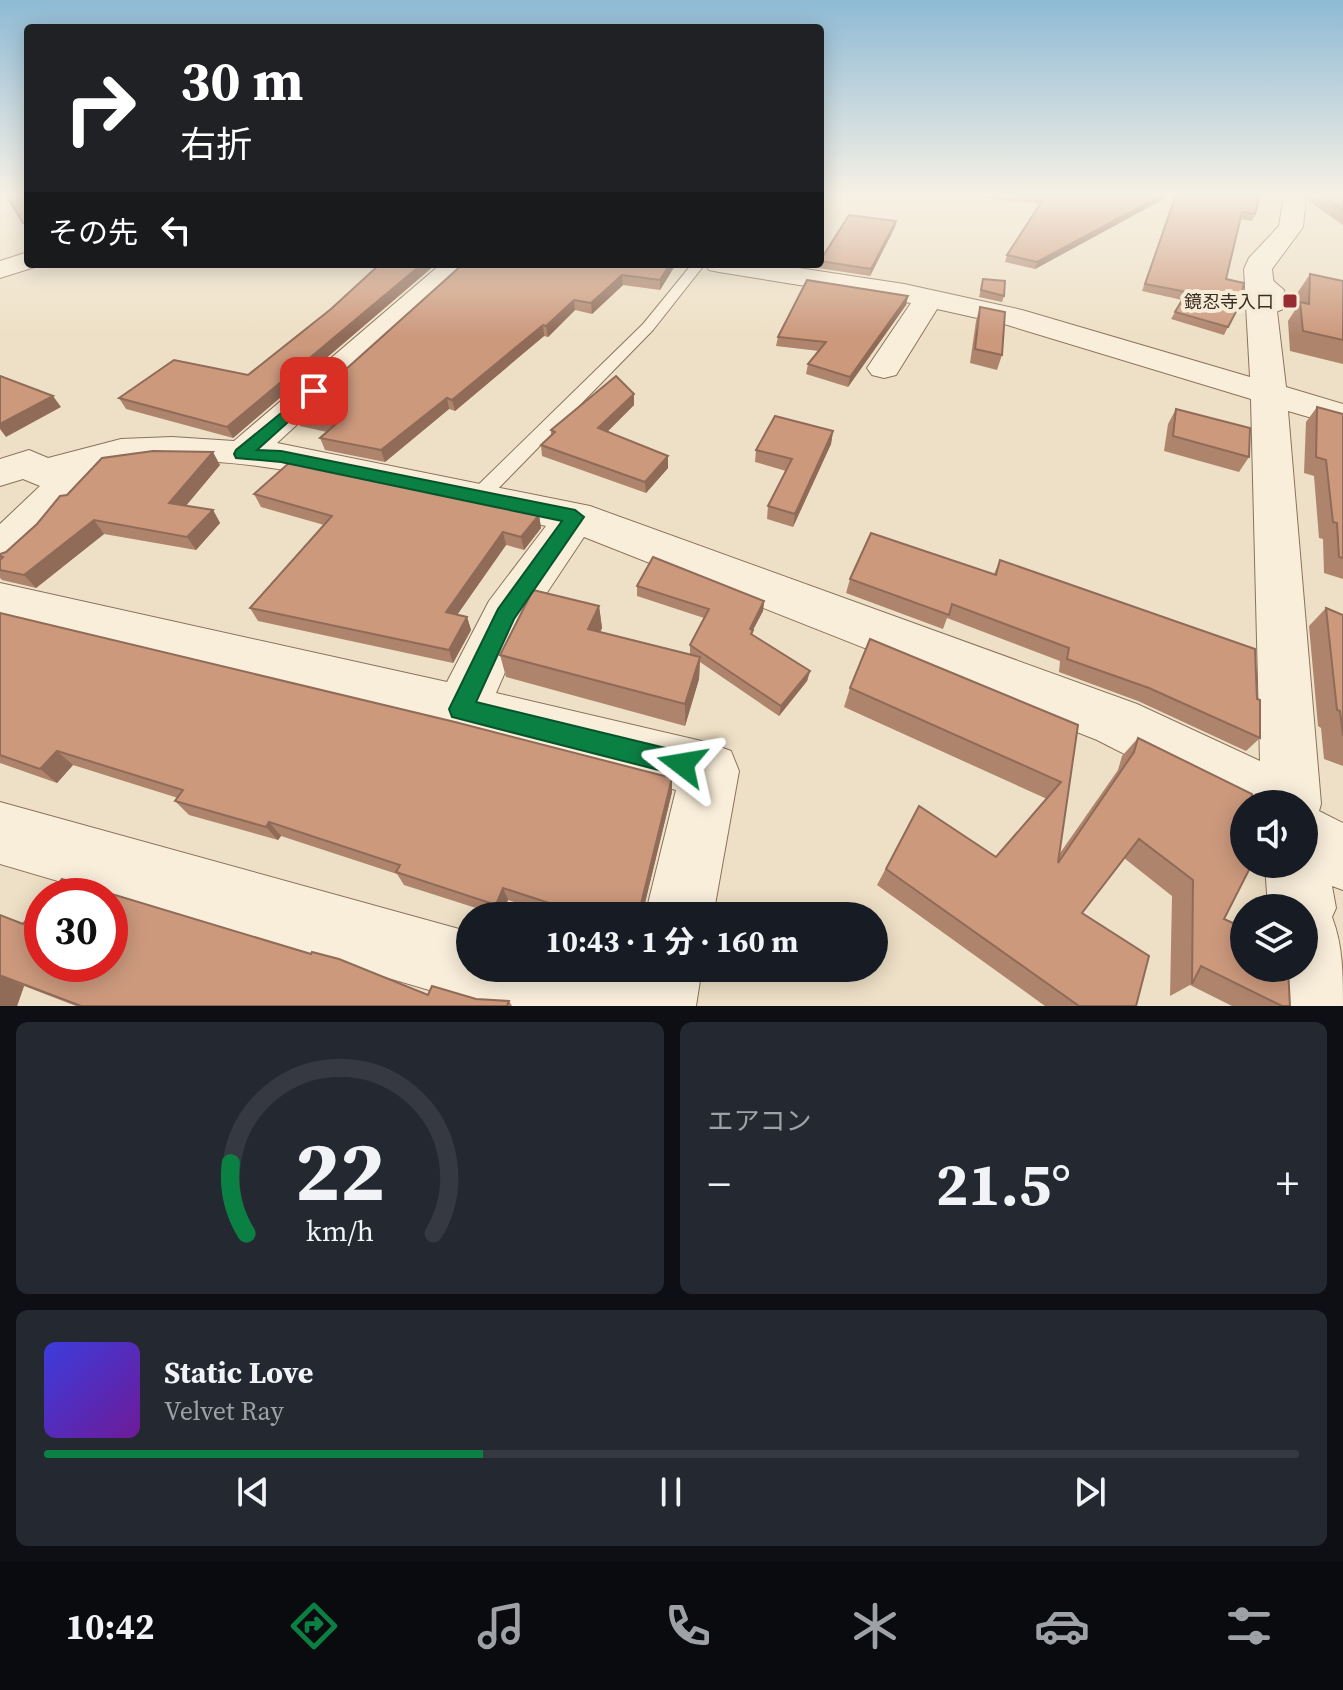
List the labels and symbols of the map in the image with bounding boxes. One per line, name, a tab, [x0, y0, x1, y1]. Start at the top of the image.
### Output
place label: 鏡忍寺入口	[1184, 289, 1274, 314]
marker: 鏡忍寺入口	[1281, 292, 1299, 310]
pin	[280, 357, 348, 425]
position arrow	[640, 722, 724, 806]
speed limit sign: 30	[24, 878, 128, 982]

